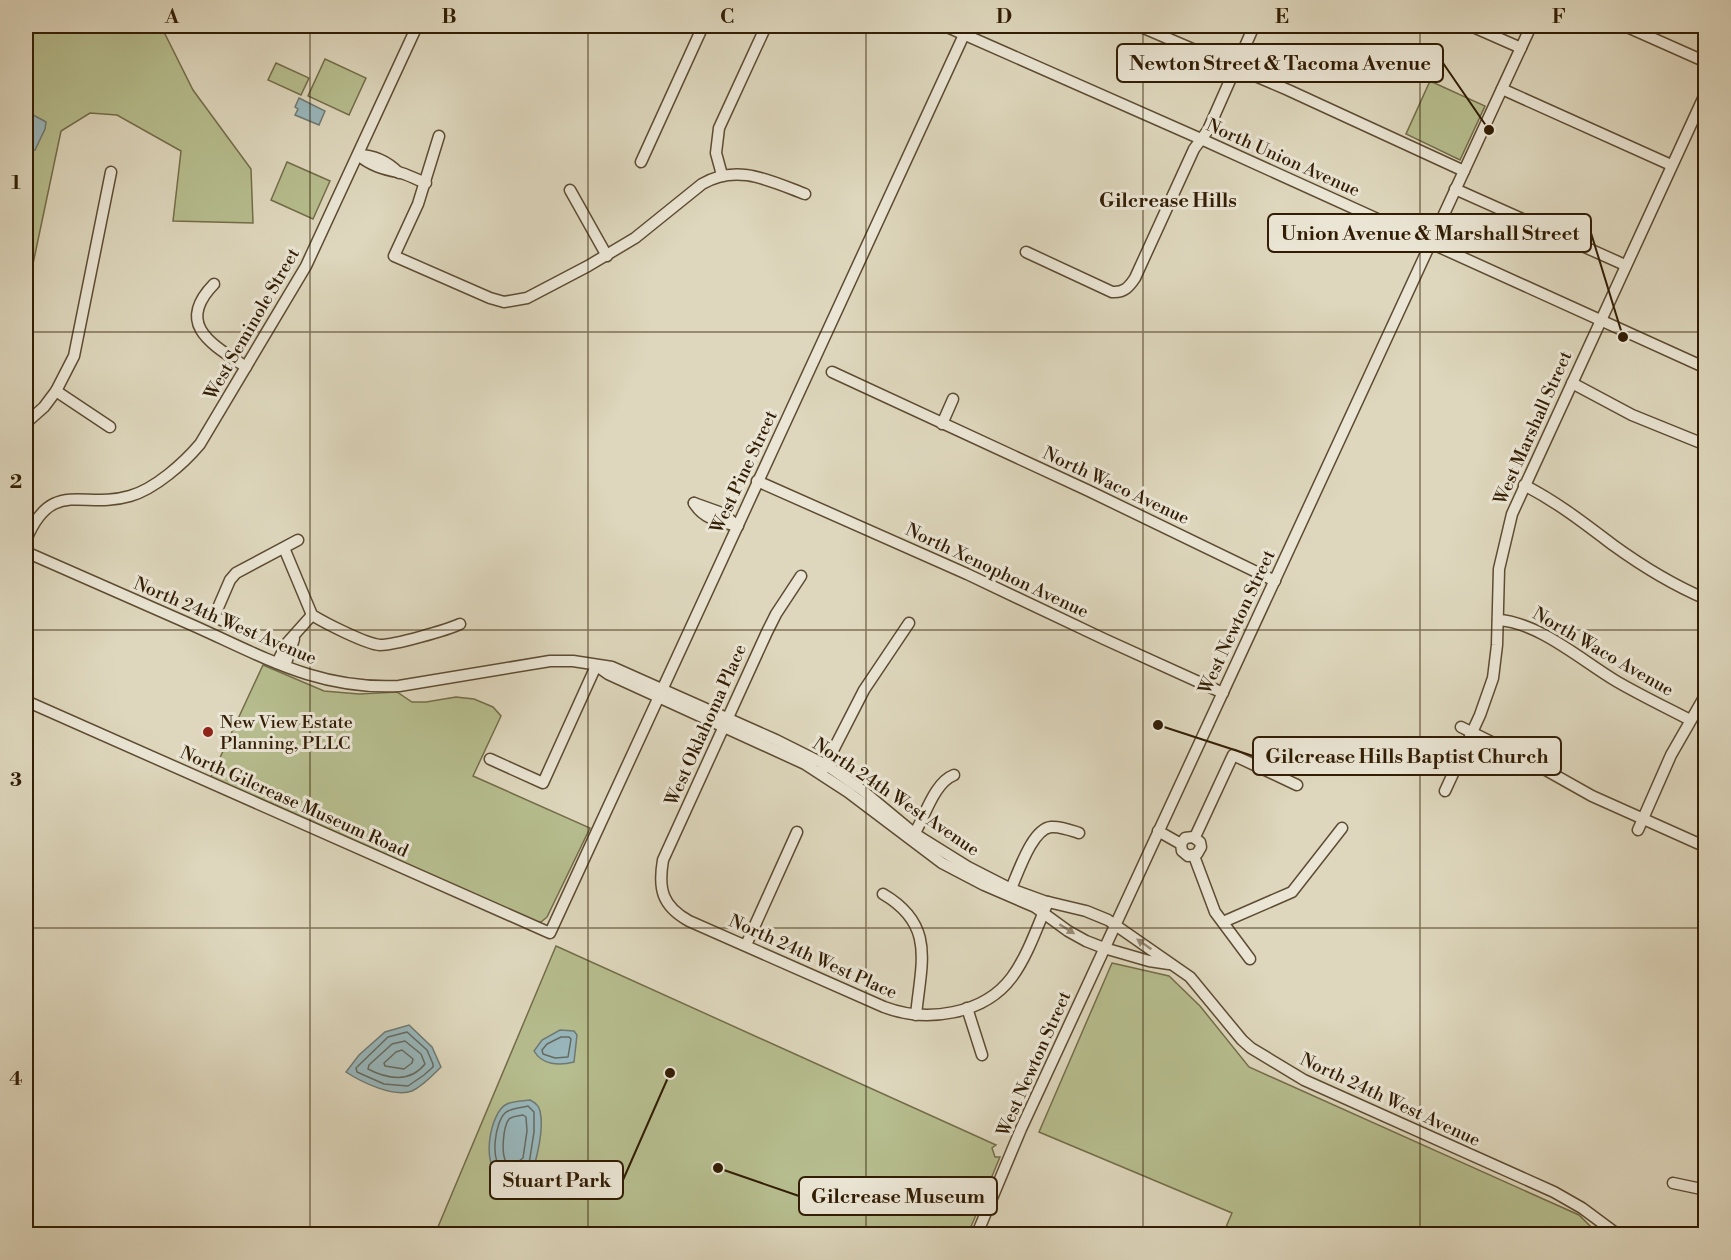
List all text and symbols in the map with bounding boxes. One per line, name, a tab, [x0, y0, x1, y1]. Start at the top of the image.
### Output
text: A	[164, 5, 180, 30]
text: B	[441, 5, 457, 30]
text: C	[720, 5, 734, 30]
text: D	[996, 5, 1012, 30]
text: E	[1275, 5, 1289, 30]
text: F	[1552, 5, 1566, 30]
callout: Newton Street & Tacoma Avenue	[1117, 44, 1443, 82]
text: Newton Street & Tacoma Avenue	[1129, 52, 1431, 77]
street label: North Union Avenue	[1203, 114, 1363, 202]
text: 1	[11, 171, 21, 196]
district label: Gilcrease Hills	[1099, 189, 1237, 214]
callout: Union Avenue & Marshall Street	[1268, 214, 1591, 252]
text: Union Avenue & Marshall Street	[1281, 222, 1580, 247]
street label: West Seminole Street	[199, 244, 305, 405]
street label: West Marshall Street	[1488, 347, 1578, 509]
street label: West Pine Street	[705, 406, 783, 538]
street label: North Waco Avenue	[1039, 442, 1193, 530]
text: 2	[10, 470, 22, 495]
street label: North Xenophon Avenue	[902, 518, 1092, 624]
street label: West Newton Street	[1193, 546, 1281, 699]
street label: North 24th West Avenue	[130, 572, 320, 670]
street label: North Waco Avenue	[1528, 602, 1678, 702]
street label: West Oklahoma Place	[660, 641, 752, 810]
place label: New View Estate Planning, PLLC	[220, 711, 353, 755]
marker: New View Estate Planning, PLLC	[201, 725, 215, 739]
street label: North 24th West Avenue	[808, 733, 984, 861]
callout: Gilcrease Hills Baptist Church	[1253, 737, 1561, 775]
street label: North Gilcrease Museum Road	[176, 741, 412, 863]
text: Gilcrease Hills Baptist Church	[1265, 745, 1549, 770]
text: 3	[10, 768, 22, 793]
street label: North 24th West Place	[725, 909, 901, 1005]
one-way arrow	[1058, 924, 1075, 935]
one-way arrow	[1137, 938, 1153, 950]
street label: West Newton Street	[991, 987, 1077, 1141]
street label: North 24th West Avenue	[1296, 1048, 1484, 1152]
text: 4	[9, 1067, 23, 1092]
callout: Stuart Park	[490, 1161, 623, 1199]
text: Stuart Park	[503, 1169, 612, 1194]
callout: Gilcrease Museum	[799, 1177, 997, 1215]
text: Gilcrease Museum	[811, 1185, 985, 1210]

